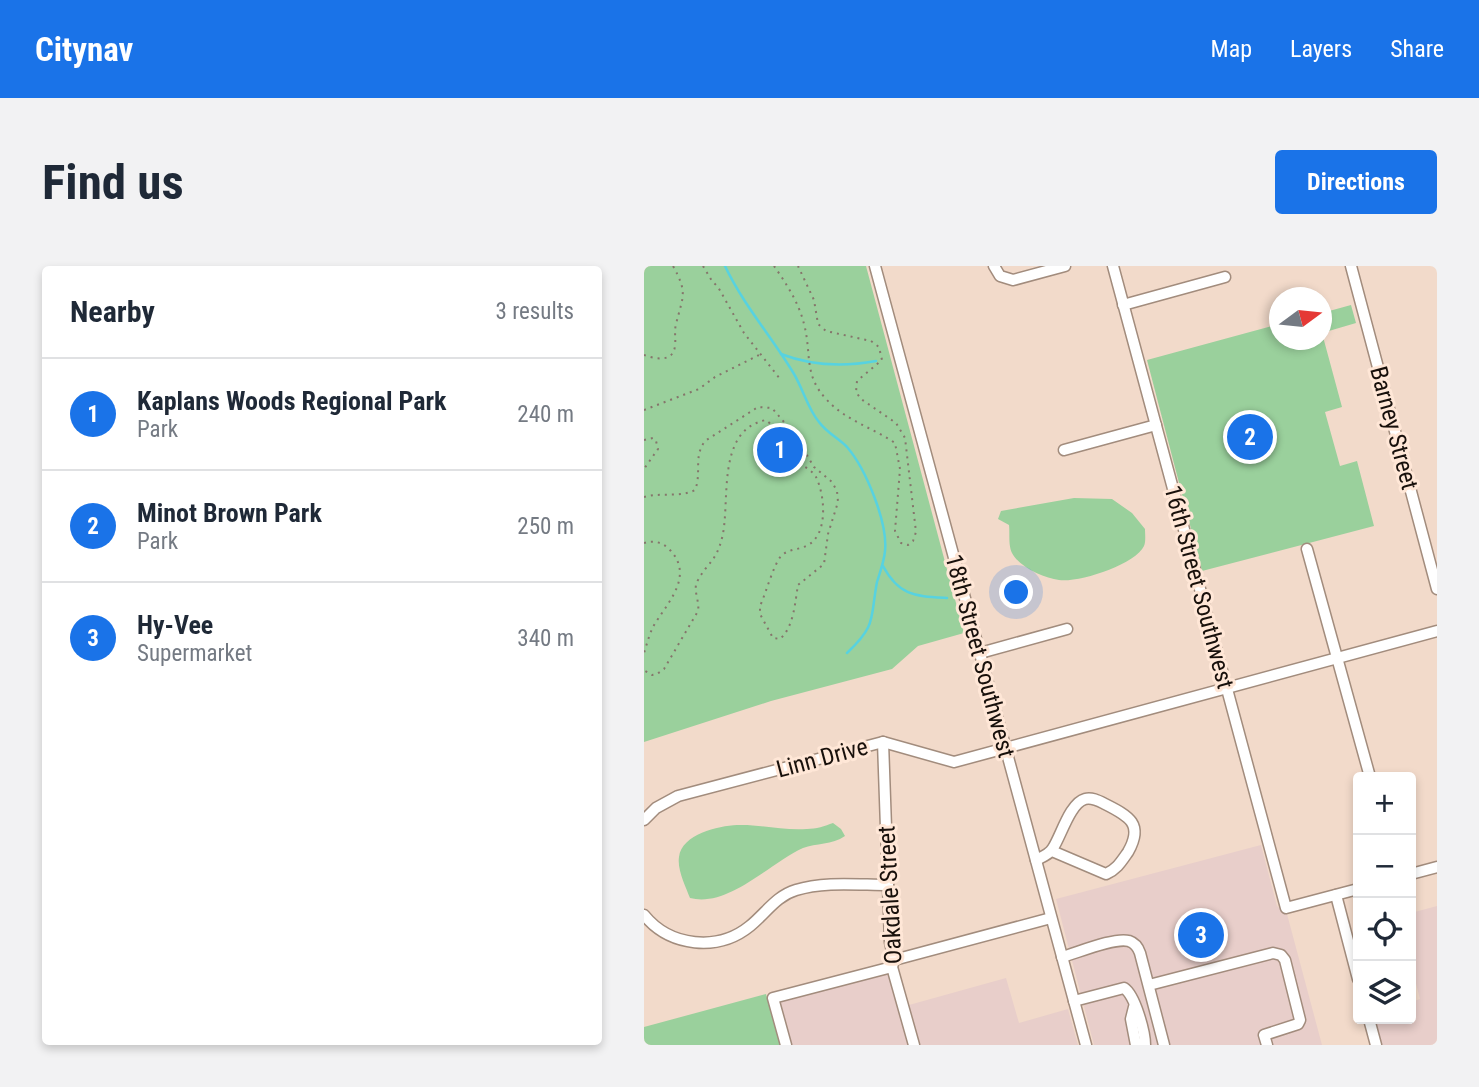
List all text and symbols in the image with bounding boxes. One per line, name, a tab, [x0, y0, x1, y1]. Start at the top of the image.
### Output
text: Citynav	[35, 30, 133, 69]
text: Map	[1211, 35, 1252, 63]
text: Layers	[1290, 35, 1352, 63]
text: Share	[1390, 35, 1444, 63]
button: Directions	[1275, 150, 1437, 214]
text: Find us	[42, 154, 184, 211]
north arrow	[1269, 287, 1332, 350]
text: Nearby	[70, 294, 155, 329]
text: 3 results	[496, 298, 574, 325]
street label: Barney Street	[1364, 363, 1424, 493]
text: Kaplans Woods Regional Park	[137, 386, 446, 416]
text: 1	[87, 401, 99, 428]
text: 240 m	[517, 401, 574, 428]
pin: 2	[1227, 411, 1273, 463]
text: Park	[137, 416, 178, 443]
pin: 1	[757, 424, 803, 476]
street label: 16th Street Southwest	[1158, 482, 1240, 692]
text: Minot Brown Park	[137, 498, 322, 528]
text: 2	[87, 513, 99, 540]
text: 250 m	[517, 513, 574, 540]
text: Park	[137, 528, 178, 555]
street label: 18th Street Southwest	[939, 551, 1021, 761]
your location	[999, 575, 1033, 609]
text: Hy-Vee	[137, 610, 213, 640]
text: 3	[87, 625, 99, 652]
text: 340 m	[517, 625, 574, 652]
text: Supermarket	[137, 640, 252, 667]
street label: Linn Drive	[773, 732, 871, 784]
map controls	[1353, 772, 1416, 1024]
button: +	[1353, 772, 1416, 835]
street label: Oakdale Street	[872, 825, 908, 965]
button: −	[1353, 835, 1416, 898]
button: locate	[1353, 898, 1416, 961]
pin: 3	[1178, 909, 1224, 961]
button: layers	[1353, 961, 1416, 1024]

